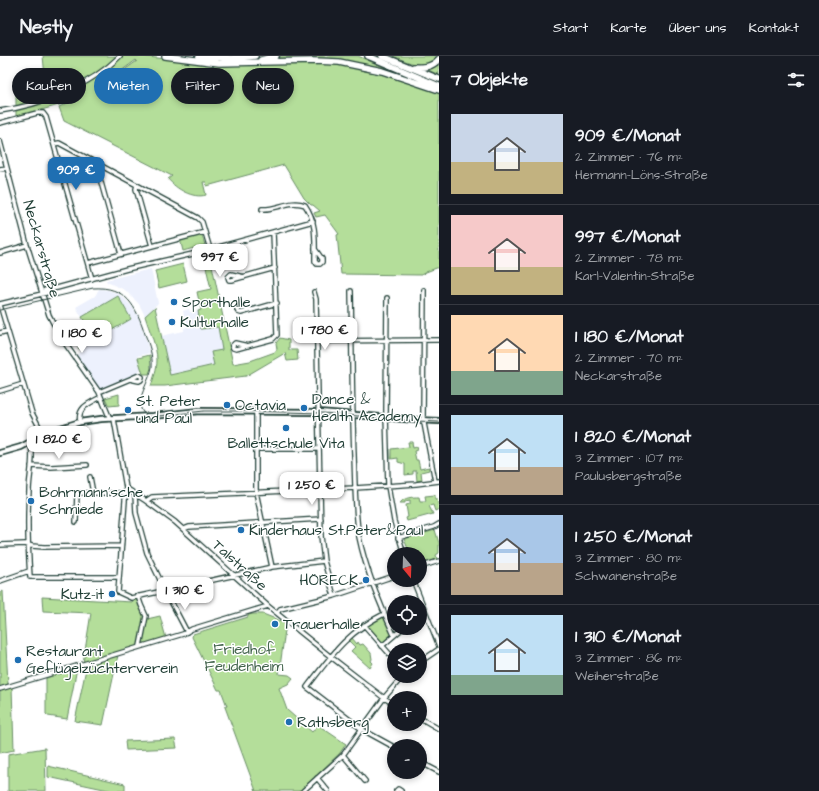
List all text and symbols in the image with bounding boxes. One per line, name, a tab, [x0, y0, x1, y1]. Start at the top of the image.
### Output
text: Nestly	[20, 14, 73, 41]
text: Start	[553, 18, 588, 38]
text: Karte	[610, 18, 647, 38]
text: Über uns	[669, 18, 727, 38]
text: Kontakt	[749, 18, 799, 38]
chip: Kaufen	[12, 68, 86, 104]
chip: Mieten	[94, 68, 163, 104]
chip: Filter	[171, 68, 234, 104]
chip: Neu	[242, 68, 294, 104]
text: 7 Objekte	[451, 68, 528, 92]
icon: filters	[785, 69, 807, 91]
text: 909 €/Monat	[575, 124, 681, 148]
icon: home	[483, 130, 531, 178]
text: 2 Zimmer · 76 m²	[575, 148, 683, 166]
pin: 909 €	[48, 157, 104, 191]
text: 909 €	[57, 161, 95, 179]
text: Hermann-Löns-Straße	[575, 166, 708, 184]
street label: Neckarstraße	[18, 198, 65, 300]
text: 997 €/Monat	[575, 225, 681, 249]
icon: home	[483, 231, 531, 279]
pin: 997 €	[192, 244, 248, 278]
text: 997 €	[201, 248, 239, 266]
text: 2 Zimmer · 78 m²	[575, 249, 683, 267]
text: Karl-Valentin-Straße	[575, 267, 695, 285]
place label: Sporthalle	[182, 292, 251, 313]
marker: Sporthalle	[169, 297, 179, 307]
place label: Kulturhalle	[180, 312, 249, 333]
marker: Kulturhalle	[167, 317, 177, 327]
pin: 1 780 €	[288, 317, 362, 351]
pin: 1 180 €	[45, 320, 119, 354]
text: 1 780 €	[301, 321, 349, 339]
text: 1 180 €	[62, 324, 102, 342]
text: 1 180 €/Monat	[575, 325, 684, 349]
icon: home	[483, 331, 531, 379]
text: 2 Zimmer · 70 m²	[575, 349, 683, 367]
text: Neckarstraße	[575, 367, 662, 385]
place label: Dance & Health Academy	[312, 389, 421, 428]
place label: St. Peter und Paul	[136, 391, 200, 429]
place label: Octavia	[235, 395, 286, 416]
marker: Octavia	[222, 400, 232, 410]
marker: Dance & Health Academy	[299, 403, 309, 413]
marker: St. Peter und Paul	[123, 405, 133, 415]
marker: Ballettschule Vita	[281, 423, 291, 433]
text: 1 820 €/Monat	[575, 425, 691, 449]
pin: 1 820 €	[22, 426, 96, 460]
text: 1 820 €	[36, 430, 82, 448]
icon: home	[483, 431, 531, 479]
place label: Ballettschule Vita	[227, 433, 345, 454]
text: 3 Zimmer · 107 m²	[575, 449, 684, 467]
text: Paulusbergstraße	[575, 467, 682, 485]
pin: 1 250 €	[275, 472, 349, 506]
text: 1 250 €	[288, 476, 336, 494]
place label: Bohrmann'sche Schmiede	[39, 482, 143, 520]
marker: Bohrmann'sche Schmiede	[26, 496, 36, 506]
place label: Kinderhaus St.Peter&Paul	[249, 520, 423, 541]
marker: Kinderhaus St.Peter&Paul	[236, 525, 246, 535]
text: 1 250 €/Monat	[575, 525, 692, 549]
icon: home	[483, 531, 531, 579]
street label: Talstraße	[208, 535, 272, 596]
north arrow	[387, 547, 427, 587]
map controls	[387, 547, 427, 779]
text: 3 Zimmer · 80 m²	[575, 549, 683, 567]
text: Schwanenstraße	[575, 567, 677, 585]
place label: HÖRECK	[300, 570, 358, 591]
marker: HÖRECK	[361, 575, 371, 585]
pin: 1 310 €	[148, 577, 222, 611]
text: 1 310 €	[166, 581, 204, 599]
place label: Kutz-it	[61, 584, 104, 605]
marker: Kutz-it	[107, 589, 117, 599]
button: locate	[387, 595, 427, 635]
place label: Trauerhalle	[283, 614, 360, 635]
marker: Trauerhalle	[270, 619, 280, 629]
text: 1 310 €/Monat	[575, 625, 681, 649]
icon: home	[483, 631, 531, 679]
park label: Friedhof Feudenheim	[205, 639, 284, 677]
place label: Restaurant Geflügelzüchterverein	[26, 641, 179, 680]
button: layers	[387, 643, 427, 683]
text: 3 Zimmer · 86 m²	[575, 649, 682, 667]
marker: Restaurant Geflügelzüchterverein	[13, 655, 23, 665]
text: Weiherstraße	[575, 667, 659, 685]
button: +	[387, 691, 427, 731]
place label: Rathsberg	[297, 712, 369, 734]
marker: Rathsberg	[284, 717, 294, 727]
button: −	[387, 739, 427, 779]

